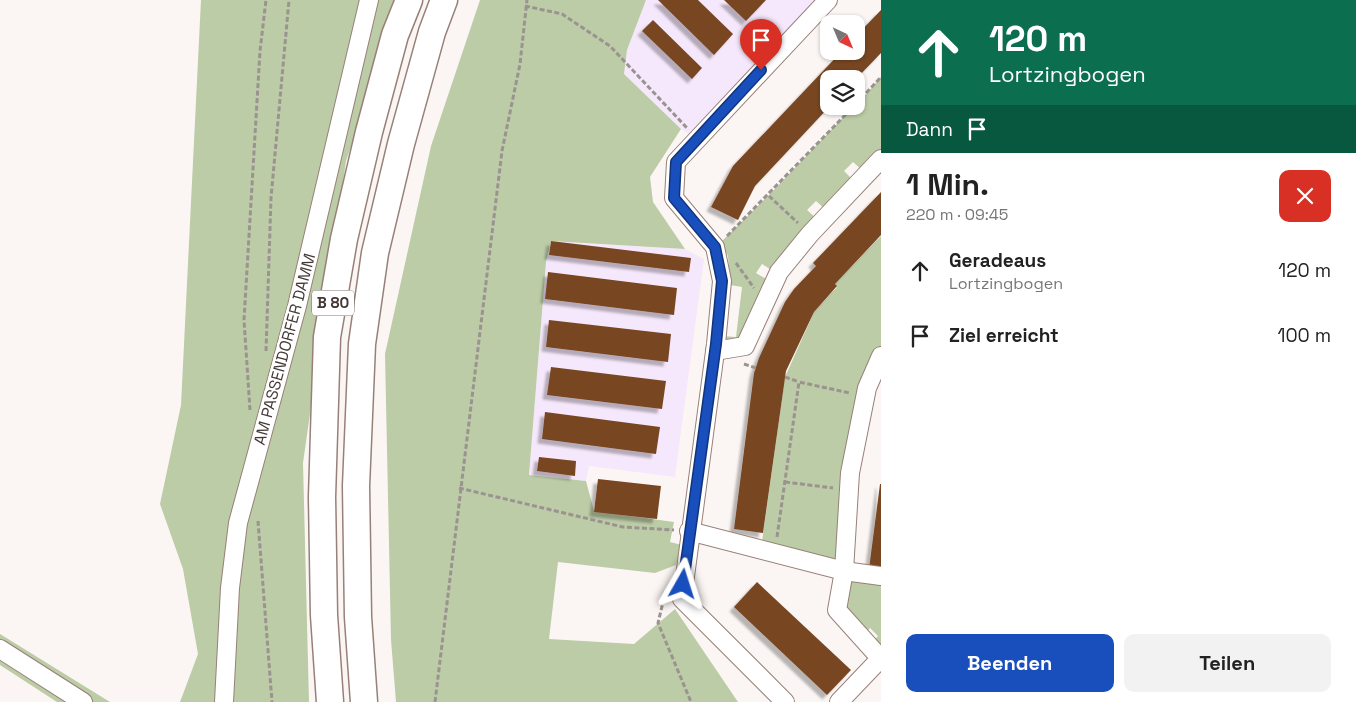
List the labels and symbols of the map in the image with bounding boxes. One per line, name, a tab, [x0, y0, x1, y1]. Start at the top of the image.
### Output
north arrow	[820, 15, 865, 60]
pin	[740, 19, 782, 70]
street label: AM PASSENDORFER DAMM	[249, 251, 320, 447]
road number: B 80	[312, 290, 354, 316]
position arrow	[656, 557, 708, 609]

